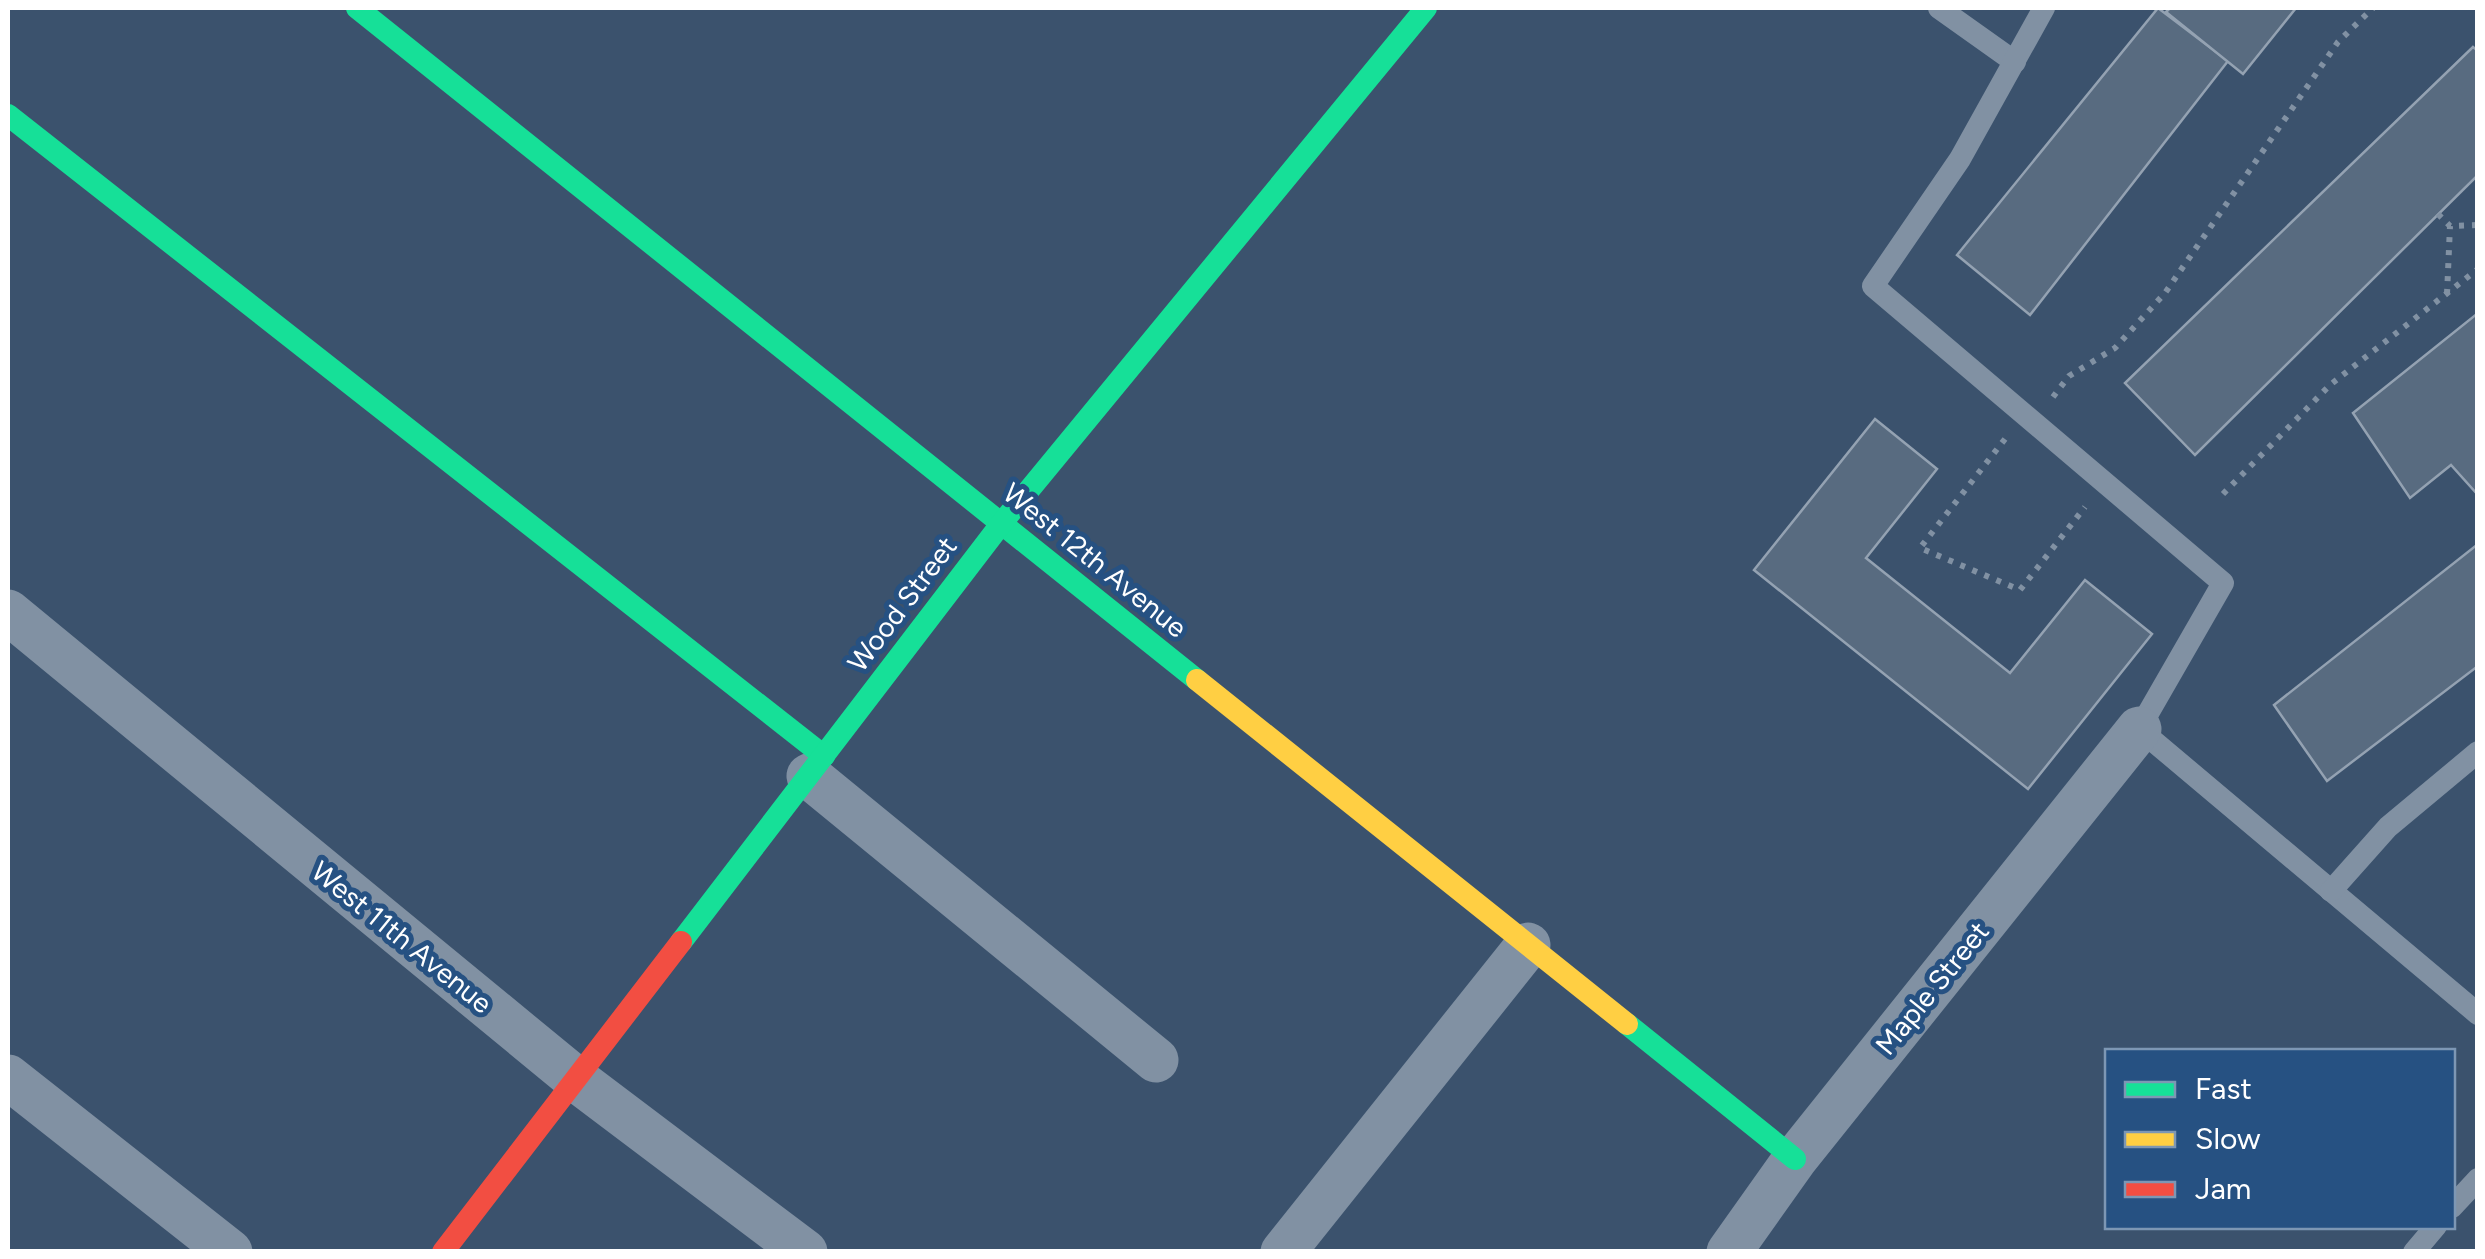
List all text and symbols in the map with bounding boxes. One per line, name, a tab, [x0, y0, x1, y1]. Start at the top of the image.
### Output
street label: West 12th Avenue	[996, 475, 1194, 645]
street label: Wood Street	[840, 530, 964, 678]
street label: West 11th Avenue	[305, 854, 499, 1020]
street label: Maple Street	[1868, 915, 1996, 1061]
legend	[2105, 1049, 2455, 1229]
text: Fast	[2195, 1070, 2252, 1107]
text: Slow	[2195, 1120, 2261, 1157]
text: Jam	[2195, 1170, 2251, 1207]

